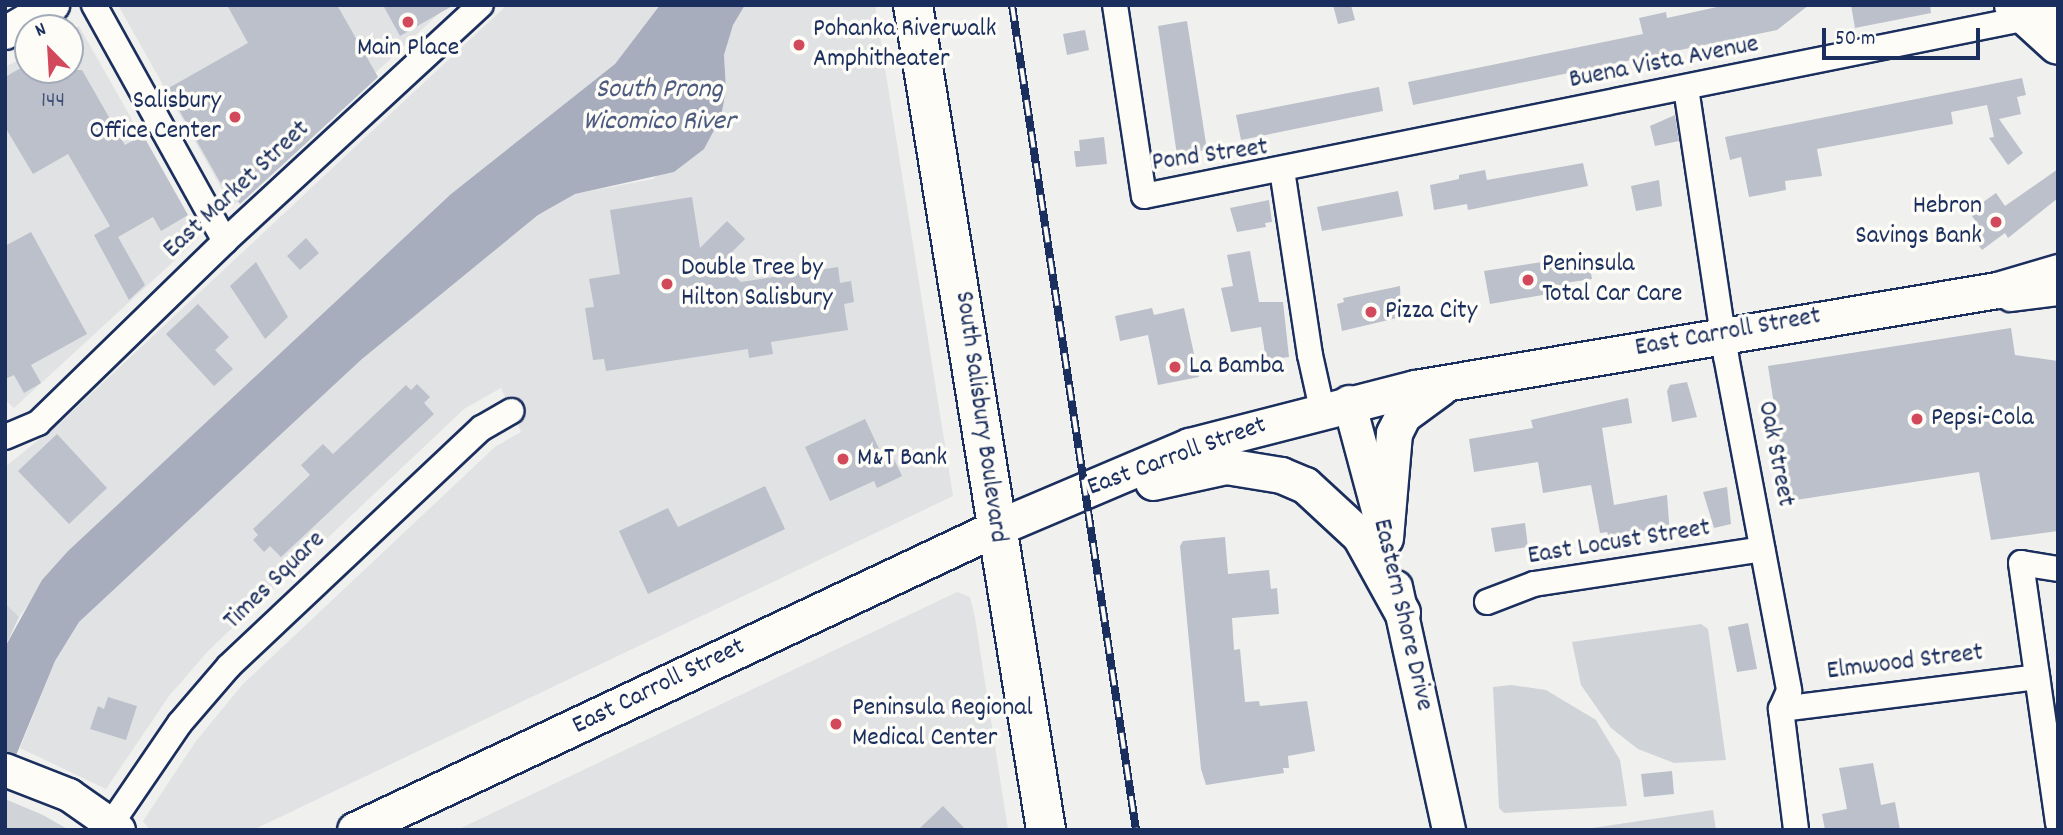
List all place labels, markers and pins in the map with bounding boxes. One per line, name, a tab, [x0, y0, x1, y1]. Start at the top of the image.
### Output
marker: Main Place	[400, 14, 416, 30]
place label: Pohanka Riverwalk Amphitheater	[813, 14, 996, 76]
place label: Main Place	[357, 33, 459, 65]
marker: Pohanka Riverwalk Amphitheater	[791, 37, 807, 53]
place label: Salisbury Office Center	[90, 86, 221, 148]
marker: Salisbury Office Center	[227, 109, 243, 125]
place label: Hebron Savings Bank	[1855, 191, 1982, 252]
marker: Hebron Savings Bank	[1988, 214, 2004, 230]
place label: Peninsula Total Car Care	[1542, 249, 1682, 310]
place label: Double Tree by Hilton Salisbury	[681, 253, 833, 314]
marker: Peninsula Total Car Care	[1520, 272, 1536, 288]
marker: Double Tree by Hilton Salisbury	[659, 276, 675, 292]
place label: Pizza City	[1385, 296, 1477, 328]
marker: Pizza City	[1363, 304, 1379, 320]
place label: La Bamba	[1189, 351, 1284, 383]
marker: La Bamba	[1167, 359, 1183, 375]
place label: Pepsi-Cola	[1931, 403, 2034, 435]
marker: Pepsi-Cola	[1909, 411, 1925, 427]
place label: M&T Bank	[857, 443, 947, 475]
marker: M&T Bank	[835, 451, 851, 467]
place label: Peninsula Regional Medical Center	[852, 693, 1033, 754]
marker: Peninsula Regional Medical Center	[826, 714, 846, 734]

